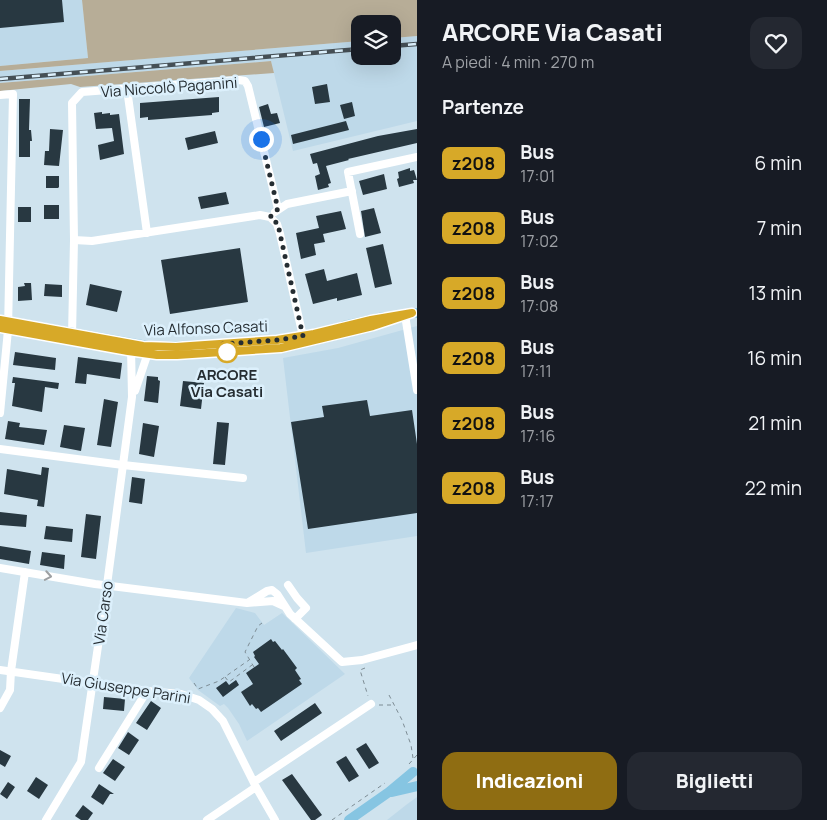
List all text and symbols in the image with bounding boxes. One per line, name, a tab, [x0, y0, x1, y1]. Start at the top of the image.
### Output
map controls	[351, 15, 401, 65]
button: layers	[351, 15, 401, 65]
text: ARCORE Via Casati	[442, 15, 663, 48]
button: heart	[750, 17, 802, 69]
text: A piedi · 4 min · 270 m	[442, 51, 594, 73]
street label: Via Niccolò Paganini	[100, 72, 238, 102]
text: Partenze	[442, 94, 524, 120]
your location	[249, 127, 274, 152]
text: Bus	[520, 139, 554, 165]
text: 6 min	[755, 150, 802, 176]
text: z208	[452, 151, 495, 175]
text: 17:01	[520, 165, 555, 187]
text: Bus	[520, 204, 554, 230]
text: 7 min	[757, 215, 802, 241]
text: z208	[452, 216, 495, 240]
text: 17:02	[520, 230, 558, 252]
text: Bus	[520, 269, 554, 295]
text: 13 min	[748, 280, 802, 306]
text: z208	[452, 281, 495, 305]
text: 17:08	[520, 295, 558, 317]
street label: Via Alfonso Casati	[144, 315, 268, 341]
text: Bus	[520, 334, 554, 360]
marker: ARCORE Via Casati	[216, 341, 238, 363]
text: 16 min	[747, 345, 802, 371]
text: z208	[452, 346, 495, 370]
text: 17:11	[520, 360, 552, 382]
place label: ARCORE Via Casati	[191, 364, 263, 402]
text: Bus	[520, 399, 554, 425]
text: 21 min	[748, 410, 802, 436]
text: z208	[452, 411, 495, 435]
text: 17:16	[520, 425, 555, 447]
text: Bus	[520, 464, 554, 490]
text: 22 min	[745, 475, 802, 501]
text: z208	[452, 476, 495, 500]
text: 17:17	[520, 490, 554, 512]
one-way arrow	[44, 570, 52, 580]
street label: Via Carso	[88, 579, 118, 646]
street label: Via Giuseppe Parini	[60, 667, 192, 709]
button: Indicazioni	[442, 752, 617, 810]
button: Biglietti	[627, 752, 802, 810]

